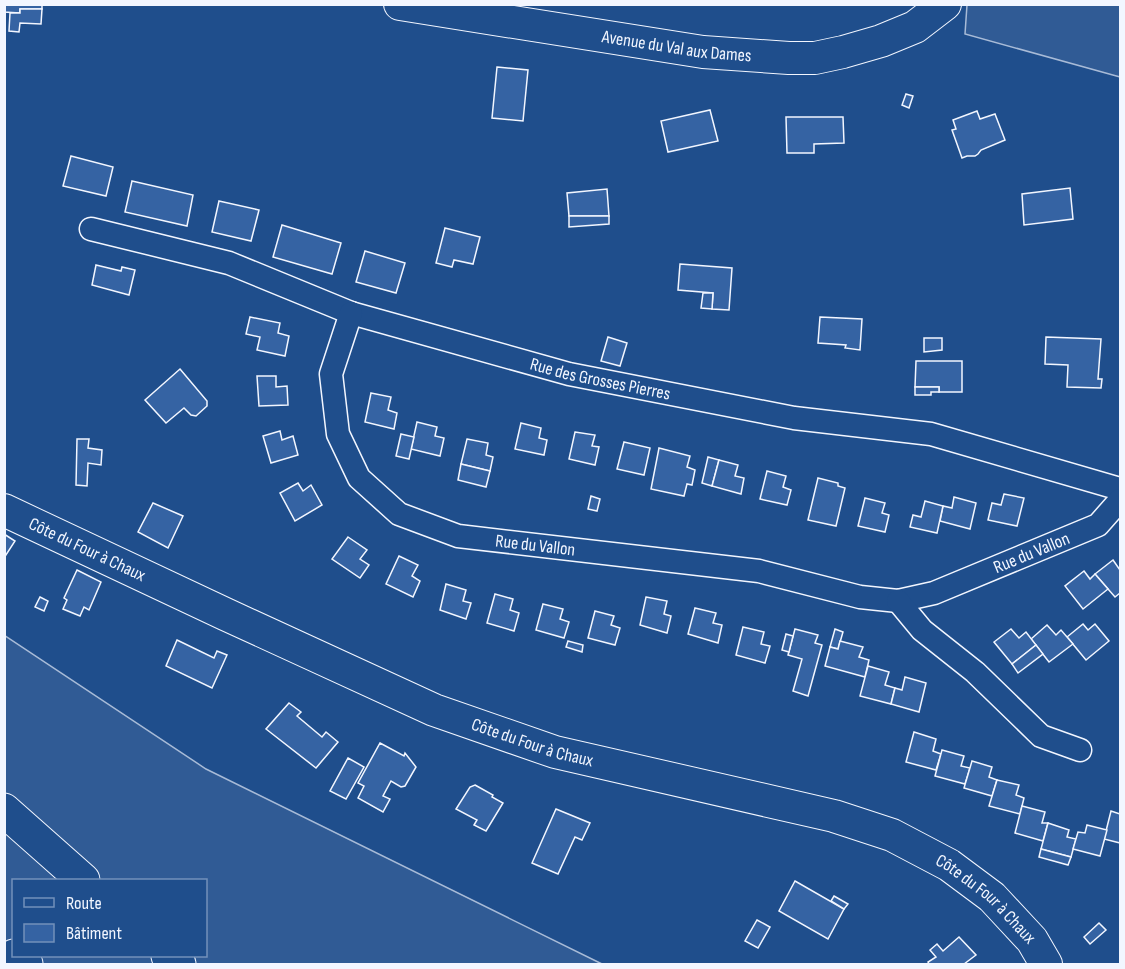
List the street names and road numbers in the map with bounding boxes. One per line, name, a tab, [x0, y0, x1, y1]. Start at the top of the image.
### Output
street label: Avenue du Val aux Dames	[600, 25, 752, 66]
street label: Rue des Grosses Pierres	[528, 353, 672, 404]
street label: Côte du Four à Chaux	[26, 513, 149, 586]
street label: Rue du Vallon	[990, 528, 1073, 578]
street label: Rue du Vallon	[494, 530, 576, 560]
street label: Côte du Four à Chaux	[469, 713, 596, 771]
street label: Côte du Four à Chaux	[932, 850, 1041, 948]

